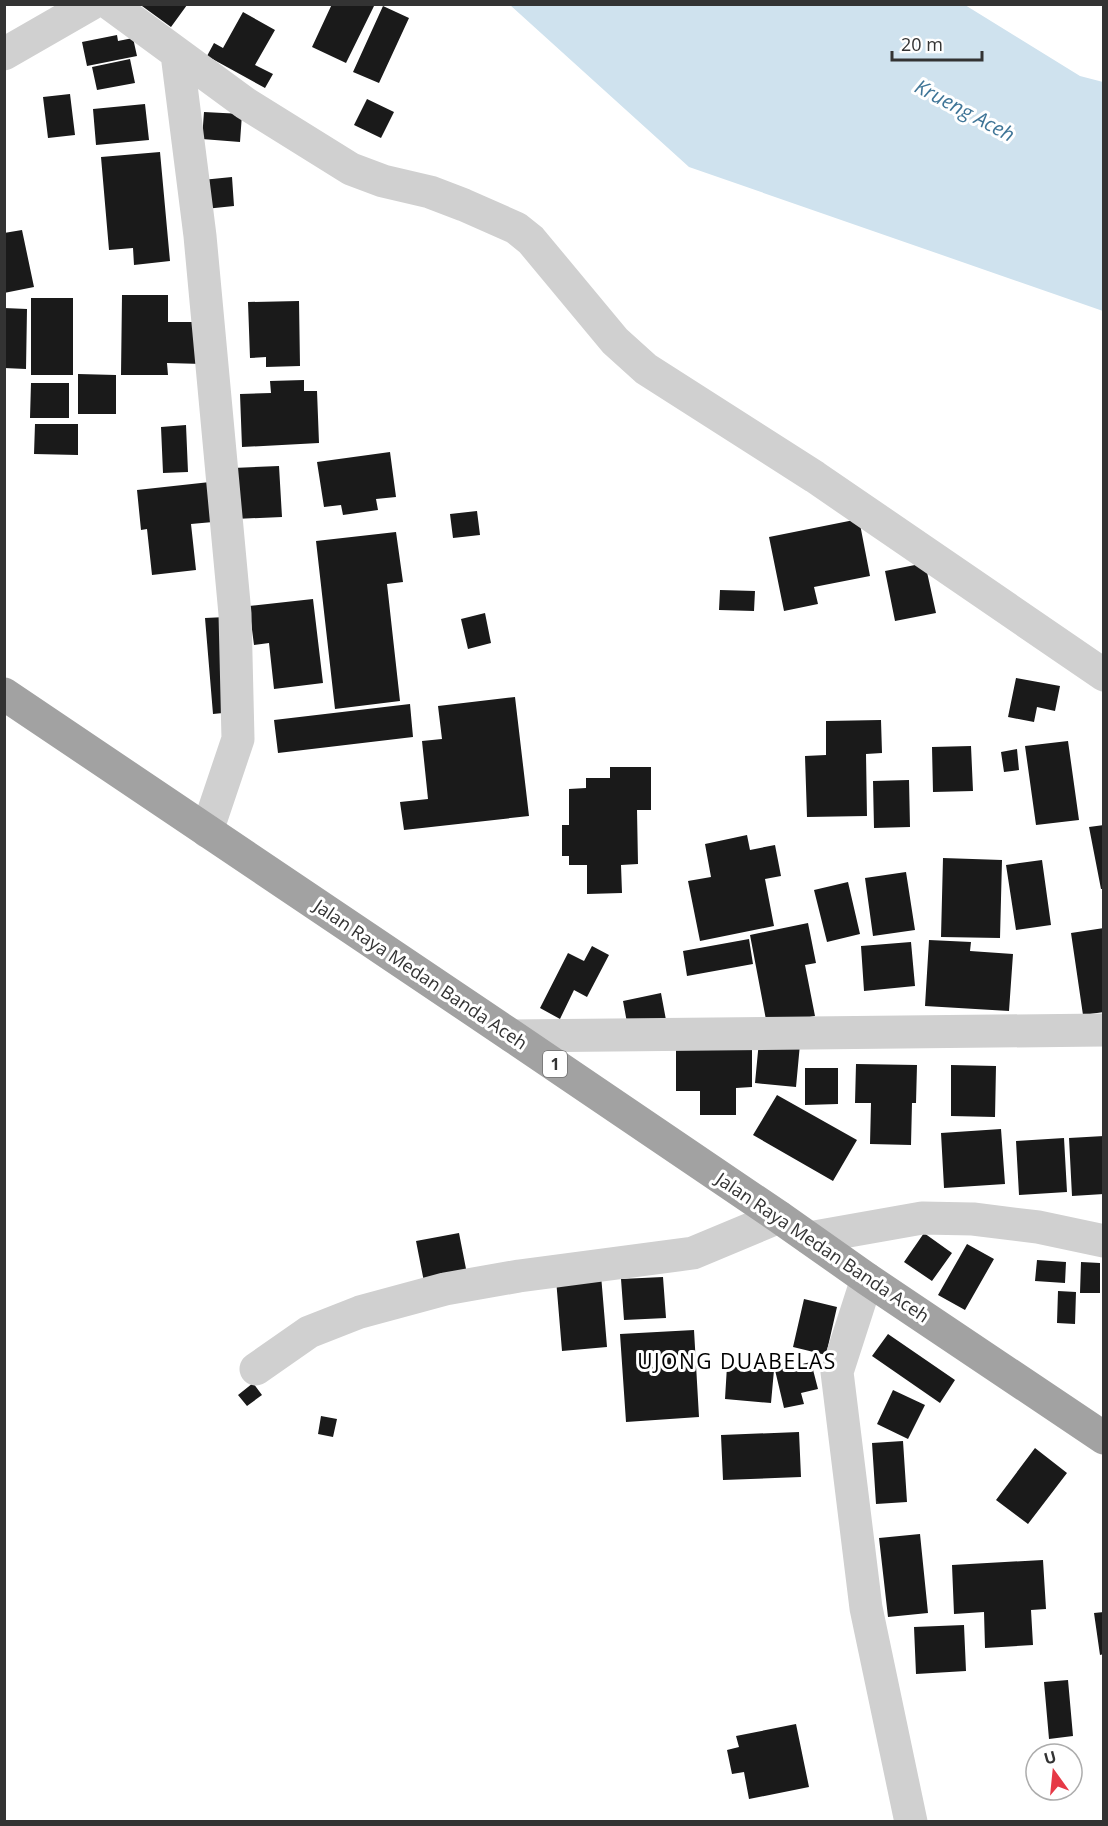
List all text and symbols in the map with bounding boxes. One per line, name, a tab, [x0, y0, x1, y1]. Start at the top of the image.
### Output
scale bar	[892, 24, 982, 62]
text: 20 m	[901, 32, 943, 56]
water label: Krueng Aceh	[910, 72, 1020, 148]
street label: Jalan Raya Medan Banda Aceh	[308, 892, 532, 1055]
road number: 1	[543, 1051, 567, 1077]
street label: Jalan Raya Medan Banda Aceh	[710, 1165, 934, 1328]
district label: UJONG DUABELAS	[637, 1347, 837, 1375]
north arrow	[1024, 1742, 1084, 1802]
text: U	[1041, 1745, 1059, 1770]

